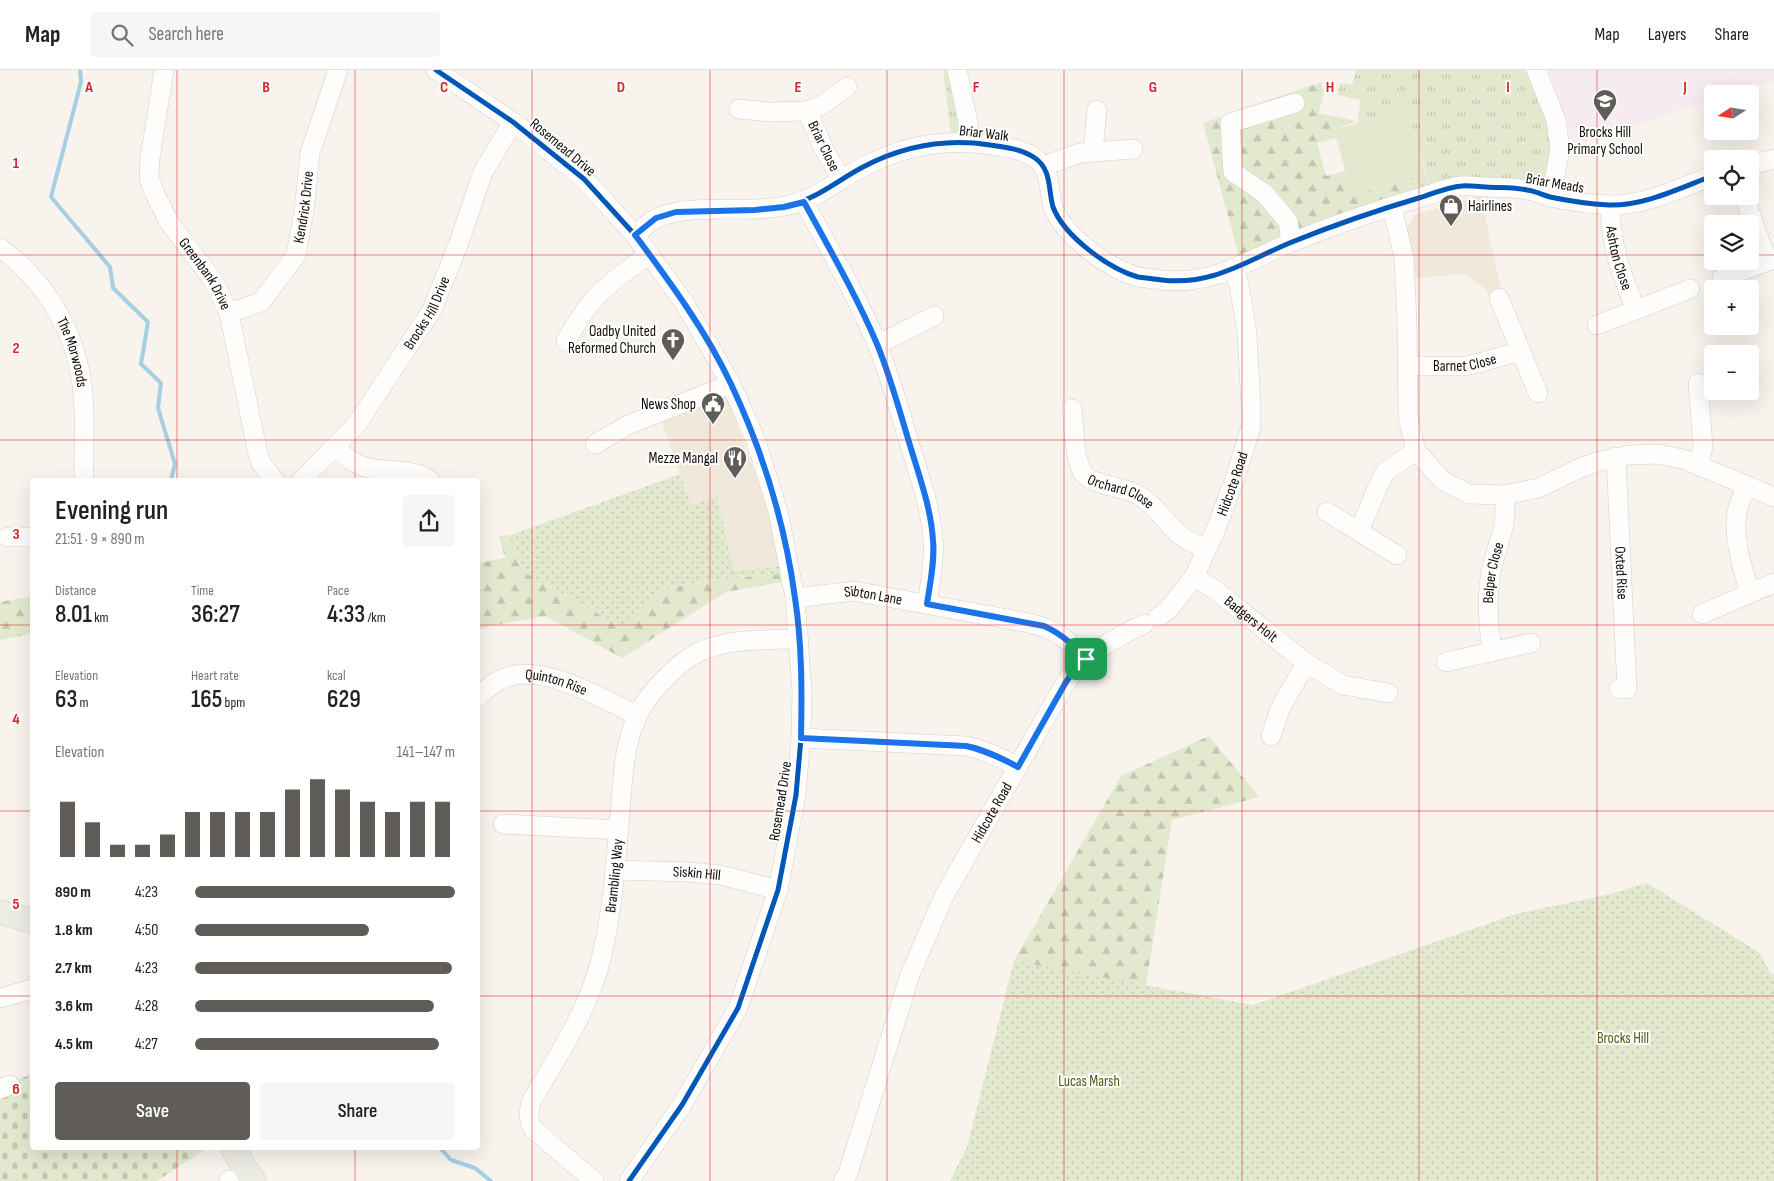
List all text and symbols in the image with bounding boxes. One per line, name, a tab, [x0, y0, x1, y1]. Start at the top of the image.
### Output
search box	[90, 12, 440, 57]
text: Map	[25, 20, 60, 49]
icon: search	[108, 21, 136, 49]
text: Search here	[148, 23, 224, 46]
text: Map	[1595, 24, 1620, 45]
text: Layers	[1648, 24, 1687, 45]
text: Share	[1715, 24, 1749, 45]
text: A	[84, 78, 93, 97]
text: B	[262, 78, 270, 97]
text: C	[440, 78, 448, 97]
text: D	[617, 78, 625, 97]
text: E	[795, 78, 802, 97]
text: F	[973, 78, 980, 97]
text: G	[1149, 78, 1157, 97]
text: H	[1326, 78, 1334, 97]
text: I	[1506, 78, 1510, 97]
text: J	[1682, 78, 1687, 97]
north arrow	[1704, 85, 1759, 140]
map controls	[1704, 85, 1759, 400]
school or university icon: Brocks Hill Primary School	[1592, 88, 1618, 122]
street label: Rosemead Drive	[526, 114, 600, 181]
street label: Briar Close	[803, 118, 844, 175]
street label: Briar Walk	[958, 121, 1010, 146]
place label: Brocks Hill Primary School	[1567, 123, 1643, 159]
button: locate	[1704, 150, 1759, 205]
text: 1	[13, 154, 20, 173]
street label: Briar Meads	[1524, 169, 1585, 198]
street label: Kendrick Drive	[289, 170, 318, 245]
shop icon: Hairlines	[1438, 193, 1464, 227]
place label: Hairlines	[1468, 197, 1512, 216]
button: layers	[1704, 215, 1759, 270]
street label: Ashton Close	[1601, 224, 1636, 293]
street label: Greenbank Drive	[174, 234, 235, 313]
street label: Brocks Hill Drive	[400, 274, 454, 353]
button: +	[1704, 280, 1759, 335]
street label: The Morwoods	[52, 314, 91, 389]
place label: Oadby United Reformed Church	[568, 322, 656, 358]
church icon: Oadby United Reformed Church	[660, 327, 686, 361]
text: 2	[12, 339, 20, 358]
button: −	[1704, 345, 1759, 400]
street label: Barnet Close	[1433, 349, 1499, 376]
public building icon: News Shop	[700, 391, 726, 425]
place label: News Shop	[641, 395, 696, 414]
restaurant icon: Mezze Mangal	[722, 445, 748, 479]
place label: Mezze Mangal	[649, 449, 718, 468]
street label: Hidcote Road	[1213, 450, 1253, 519]
street label: Orchard Close	[1084, 470, 1158, 513]
text: Evening run	[55, 494, 168, 527]
button: share	[403, 495, 455, 547]
text: 3	[12, 525, 20, 544]
text: 21:51 · 9 × 890 m	[55, 530, 145, 549]
street label: Belper Close	[1479, 540, 1509, 604]
street label: Oxted Rise	[1610, 546, 1632, 600]
text: Distance	[55, 582, 96, 599]
text: Time	[191, 582, 214, 599]
text: Pace	[327, 582, 349, 599]
street label: Sibton Lane	[843, 582, 904, 610]
street label: Badgers Holt	[1220, 592, 1282, 647]
text: 8.01	[55, 599, 92, 630]
text: 36:27	[191, 599, 240, 630]
text: 4:33	[327, 599, 365, 630]
text: km	[92, 609, 109, 626]
text: /km	[365, 609, 386, 626]
pin	[1065, 638, 1107, 680]
icon: arrive	[1072, 645, 1100, 673]
street label: Quinton Rise	[525, 665, 590, 700]
text: Elevation	[55, 667, 98, 684]
text: Heart rate	[191, 667, 239, 684]
text: kcal	[327, 667, 346, 684]
text: 63	[55, 684, 77, 715]
text: 165	[191, 684, 222, 715]
text: 629	[327, 684, 361, 715]
text: m	[77, 694, 89, 711]
text: bpm	[222, 694, 245, 711]
text: 4	[12, 710, 20, 729]
text: Elevation	[55, 743, 104, 762]
text: 141–147 m	[397, 743, 455, 762]
street label: Rosemead Drive	[765, 760, 796, 842]
street label: Hidcote Road	[967, 779, 1017, 846]
street label: Brambling Way	[601, 838, 628, 914]
street label: Siskin Hill	[673, 863, 722, 885]
text: 890 m	[55, 883, 91, 902]
text: 4:23	[135, 883, 158, 902]
text: 5	[12, 895, 20, 914]
text: 1.8 km	[55, 921, 93, 940]
text: 4:50	[135, 921, 158, 940]
text: 2.7 km	[55, 959, 92, 978]
text: 4:23	[135, 959, 158, 978]
text: 3.6 km	[55, 997, 93, 1016]
text: 4:28	[135, 997, 158, 1016]
park label: Brocks Hill	[1597, 1029, 1649, 1048]
text: 4.5 km	[55, 1035, 93, 1054]
text: 4:27	[135, 1035, 158, 1054]
park label: Lucas Marsh	[1058, 1072, 1120, 1091]
text: 6	[12, 1080, 20, 1099]
button: Save	[55, 1082, 250, 1140]
button: Share	[260, 1082, 455, 1140]

